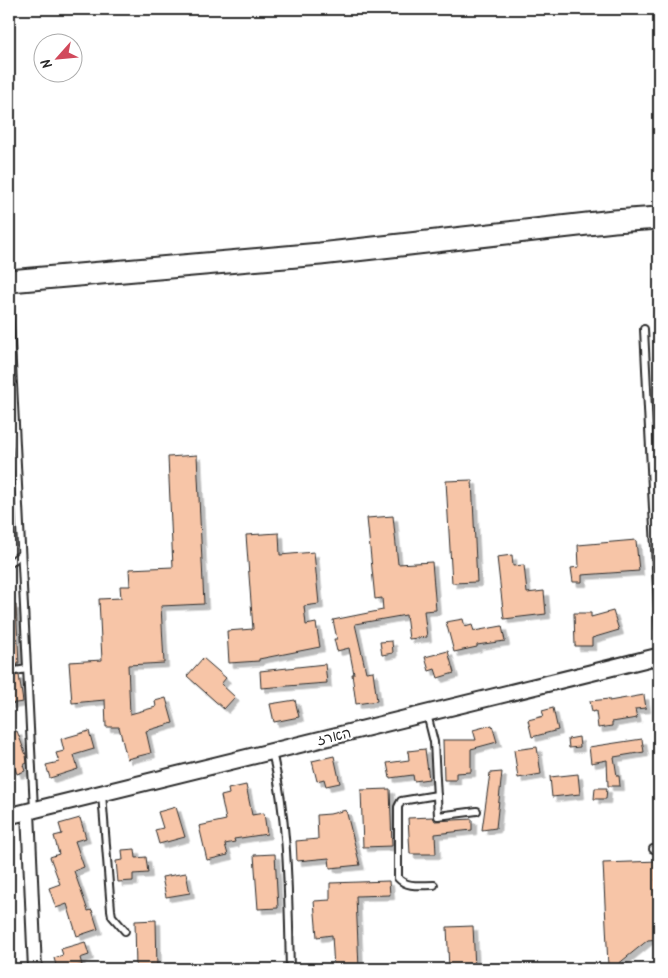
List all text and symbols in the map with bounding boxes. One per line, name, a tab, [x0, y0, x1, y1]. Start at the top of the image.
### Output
north arrow	[32, 32, 82, 82]
text: N	[35, 54, 59, 72]
street label: הארז	[315, 722, 353, 752]

